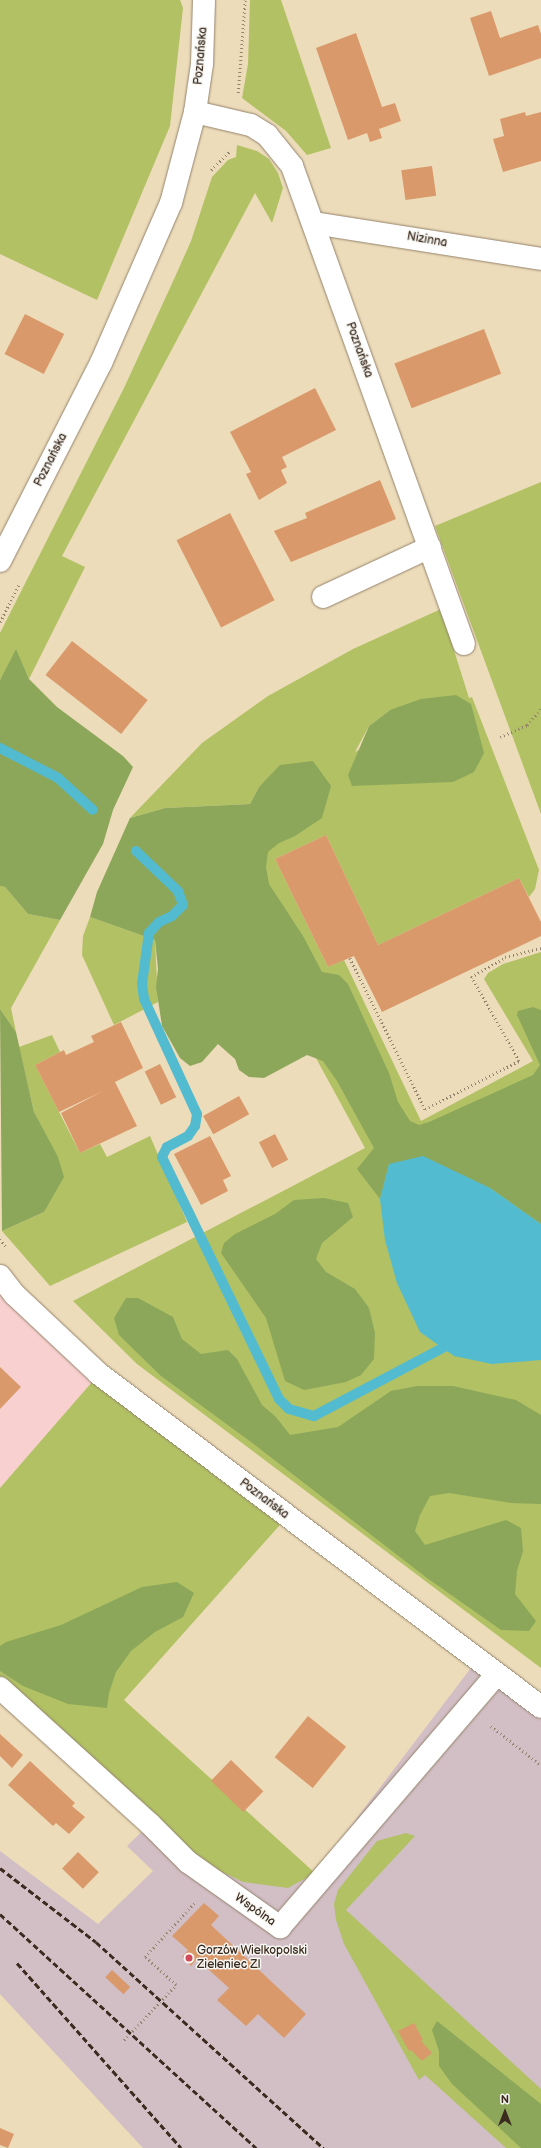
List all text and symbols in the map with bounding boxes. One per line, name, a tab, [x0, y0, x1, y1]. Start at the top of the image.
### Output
street label: Poznańska	[191, 26, 211, 86]
street label: Nizinna	[406, 229, 448, 251]
street label: Poznańska	[342, 320, 376, 380]
street label: Poznańska	[31, 431, 71, 489]
street label: Poznańska	[237, 1476, 291, 1522]
street label: Wspólna	[232, 1891, 278, 1929]
place label: Gorzów Wielkopolski Zieleniec Zl	[197, 1944, 308, 1972]
marker: Gorzów Wielkopolski Zieleniec Zl	[184, 1953, 194, 1963]
north arrow	[485, 2092, 525, 2132]
text: N	[501, 2093, 509, 2106]

